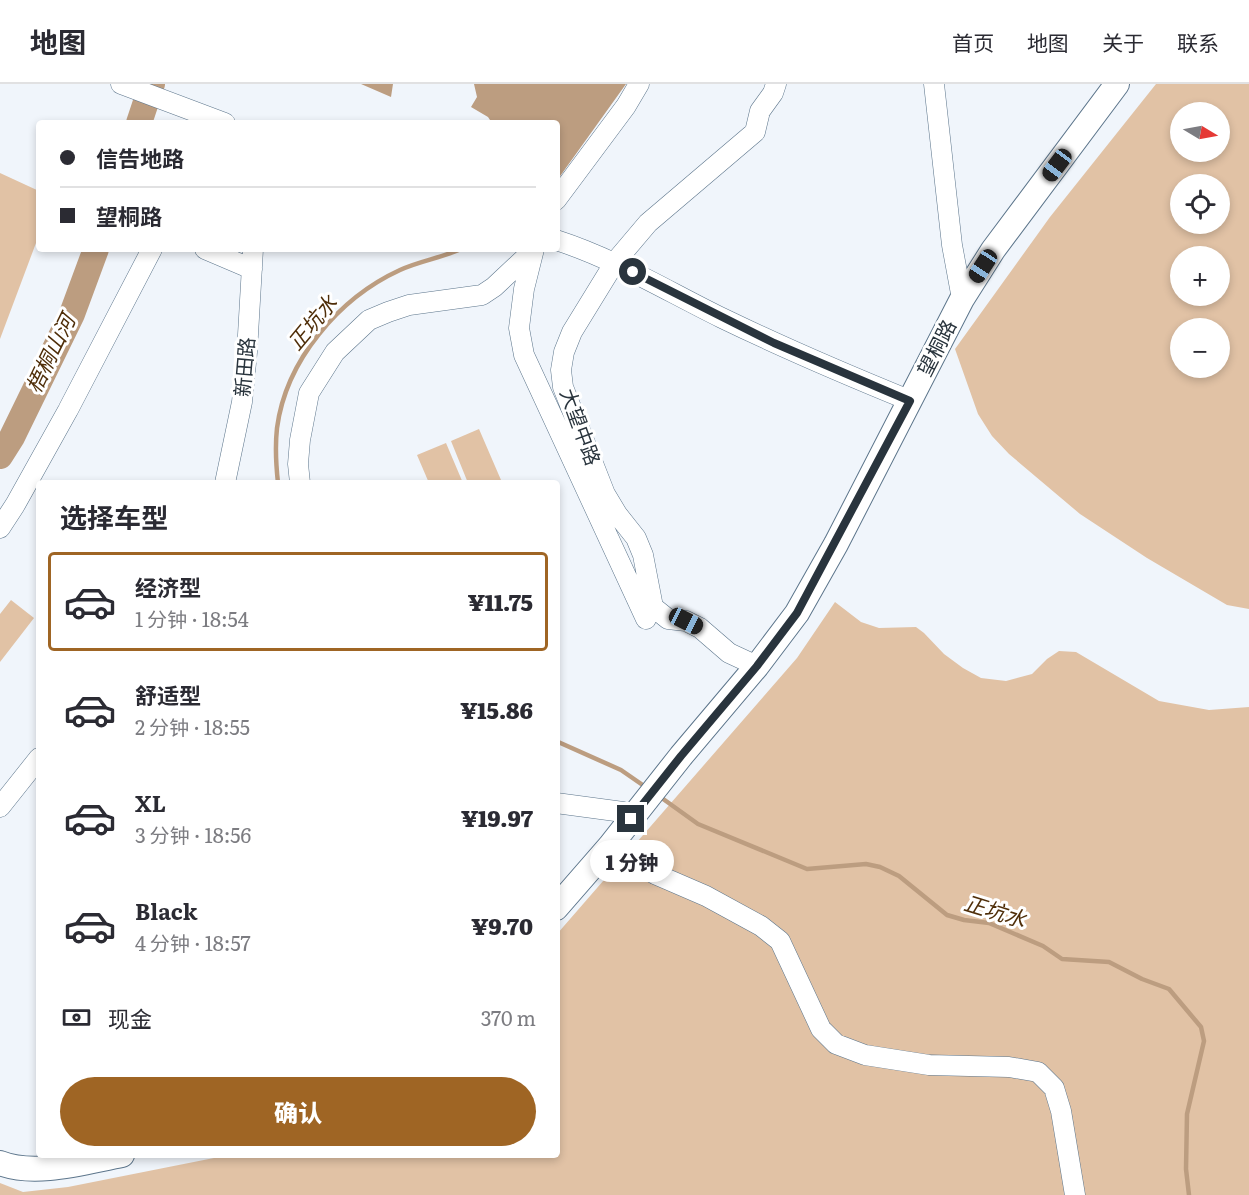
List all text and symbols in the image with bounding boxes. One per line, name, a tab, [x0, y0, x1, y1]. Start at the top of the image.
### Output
text: 地图	[30, 20, 86, 62]
text: 首页	[952, 26, 994, 57]
text: 地图	[1027, 26, 1069, 57]
text: 关于	[1102, 26, 1144, 57]
text: 联系	[1177, 26, 1219, 57]
north arrow	[1170, 102, 1230, 162]
map controls	[1170, 102, 1230, 378]
text: 信告地路	[96, 141, 184, 174]
car	[1039, 145, 1075, 185]
button: locate	[1170, 174, 1230, 234]
text: 望桐路	[96, 199, 162, 232]
car	[966, 246, 1000, 286]
button: +	[1170, 246, 1230, 306]
route start	[619, 258, 646, 285]
water label: 正坑水	[279, 287, 344, 355]
water label: 梧桐山河	[16, 305, 83, 397]
street label: 望桐路	[908, 314, 962, 381]
button: −	[1170, 318, 1230, 378]
street label: 新田路	[225, 336, 261, 398]
street label: 大望中路	[554, 384, 610, 469]
text: 选择车型	[60, 496, 168, 536]
text: 经济型	[135, 570, 201, 603]
icon: car	[63, 575, 117, 629]
text: ¥11.75	[468, 585, 533, 618]
text: 1 分钟 · 18:54	[135, 603, 249, 633]
car	[666, 605, 706, 637]
text: 舒适型	[135, 678, 201, 711]
icon: car	[63, 683, 117, 737]
text: ¥15.86	[460, 693, 533, 726]
text: 2 分钟 · 18:55	[135, 711, 250, 741]
text: XL	[135, 786, 166, 819]
icon: car	[63, 791, 117, 845]
text: ¥19.97	[461, 801, 533, 834]
route end	[617, 805, 644, 832]
text: 3 分钟 · 18:56	[135, 819, 251, 849]
callout: 1 分钟	[589, 840, 673, 882]
text: 1 分钟	[606, 846, 658, 876]
water label: 正坑水	[961, 886, 1031, 934]
text: Black	[135, 894, 197, 927]
icon: car	[63, 899, 117, 953]
text: ¥9.70	[471, 909, 533, 942]
text: 4 分钟 · 18:57	[135, 927, 251, 957]
icon: cash	[60, 1001, 93, 1034]
text: 现金	[108, 1001, 152, 1034]
text: 370 m	[481, 1002, 536, 1032]
button: 确认	[60, 1077, 536, 1146]

